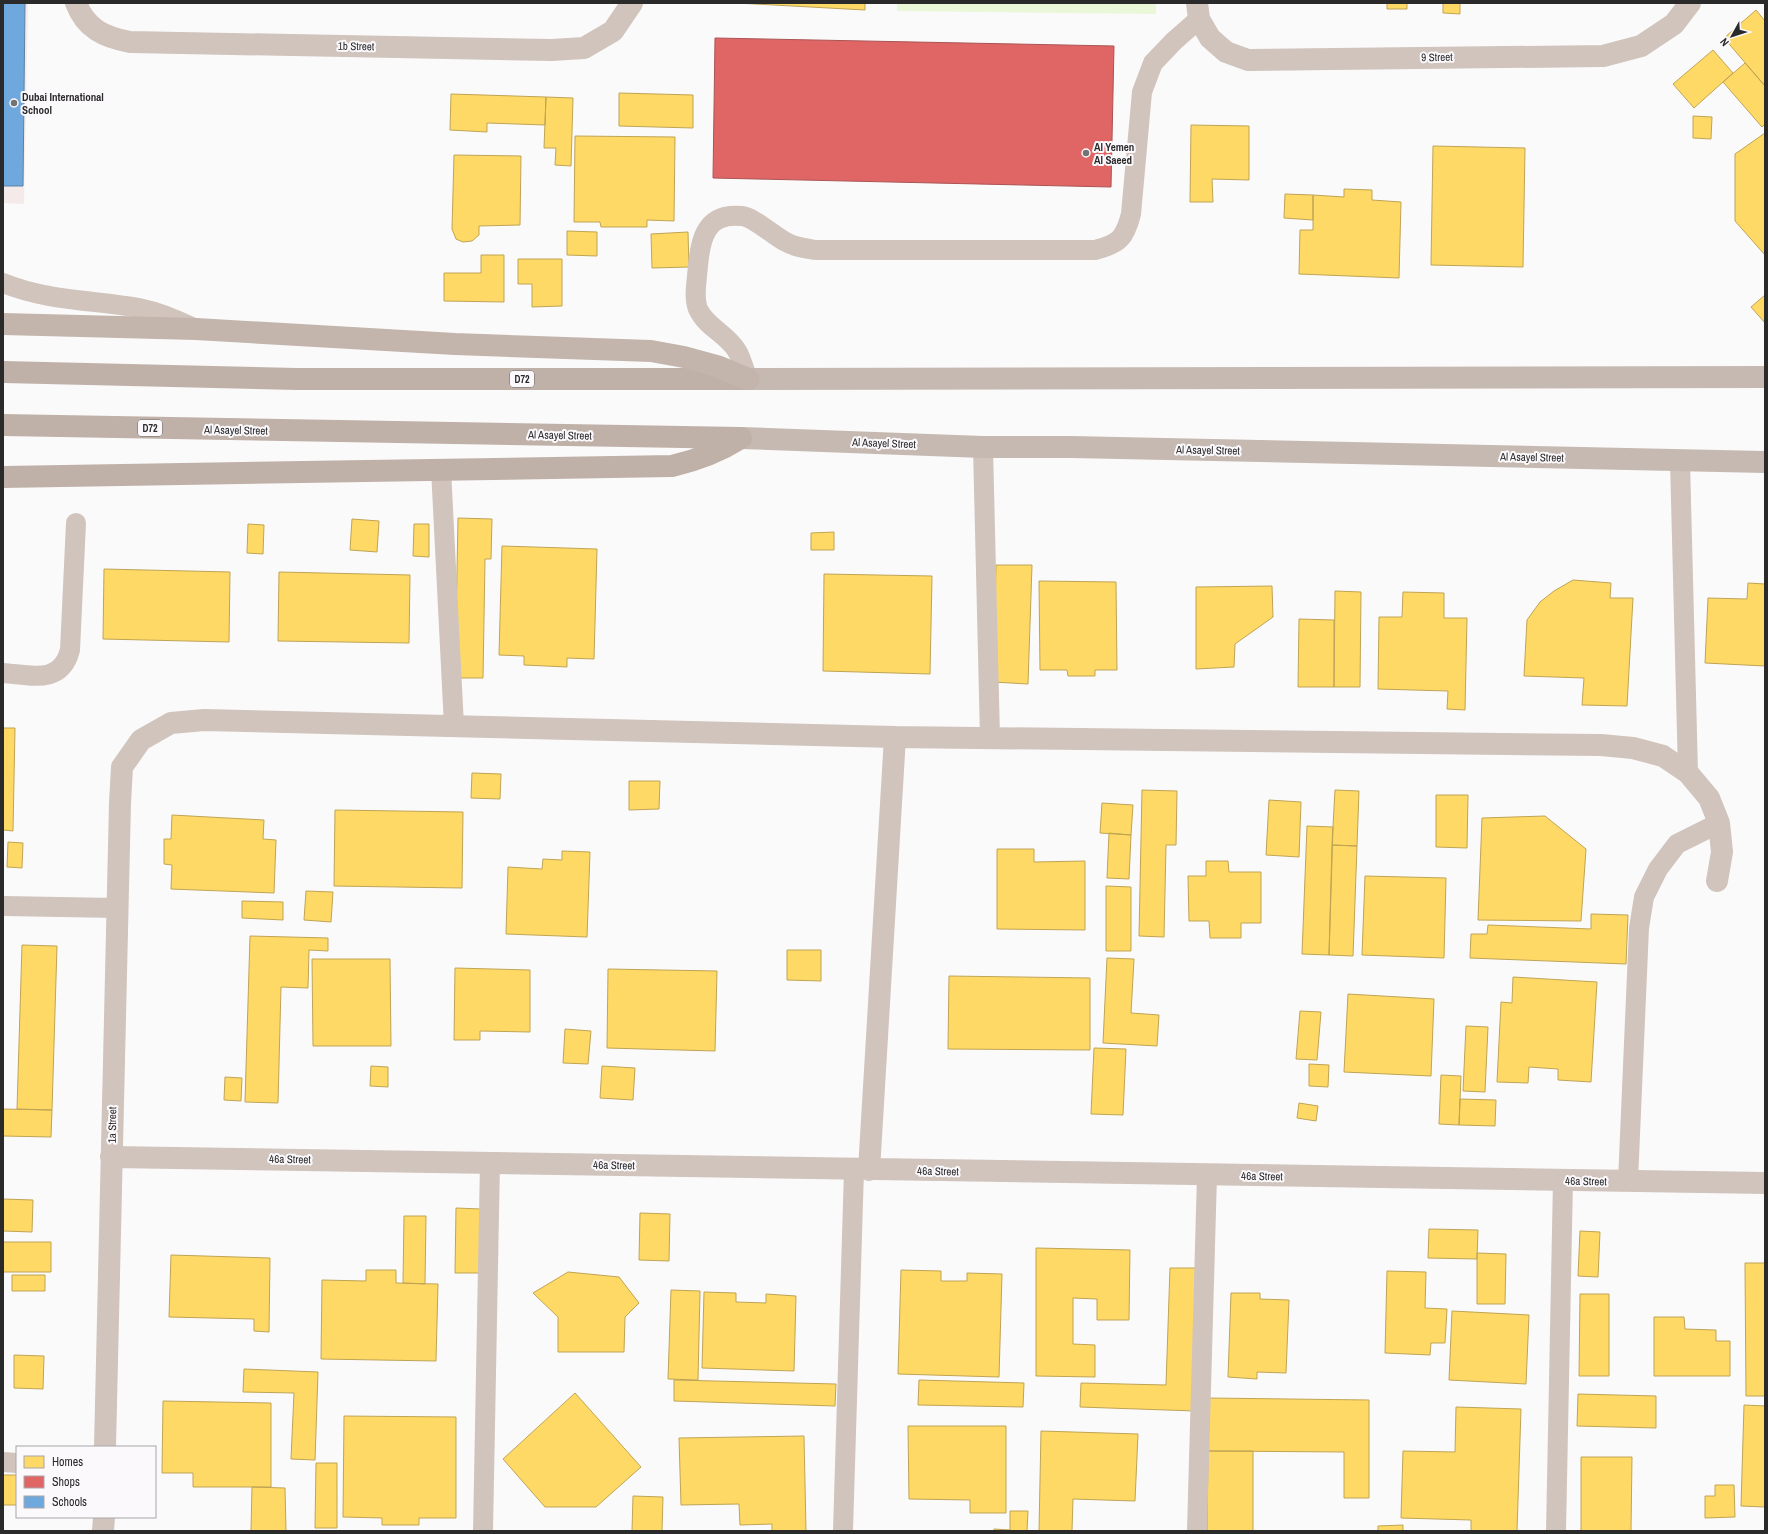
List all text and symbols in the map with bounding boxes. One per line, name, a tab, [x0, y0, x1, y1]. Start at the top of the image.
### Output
north arrow	[1712, 16, 1752, 56]
text: N	[1717, 35, 1732, 49]
street label: 1b Street	[338, 39, 375, 53]
street label: 9 Street	[1421, 50, 1453, 64]
place label: Dubai International School	[22, 90, 104, 117]
marker: Dubai International School	[9, 98, 19, 108]
place label: Al Yemen Al Saeed	[1094, 140, 1134, 167]
marker: Al Yemen Al Saeed	[1081, 148, 1091, 158]
road number: D72	[510, 371, 534, 387]
road number: D72	[138, 420, 162, 436]
street label: Al Asayel Street	[203, 422, 268, 438]
street label: Al Asayel Street	[527, 427, 592, 443]
street label: Al Asayel Street	[851, 435, 917, 451]
street label: Al Asayel Street	[1175, 442, 1240, 458]
street label: Al Asayel Street	[1499, 449, 1564, 465]
street label: 1a Street	[105, 1106, 119, 1143]
street label: 46a Street	[269, 1152, 311, 1166]
street label: 46a Street	[593, 1158, 635, 1172]
street label: 46a Street	[917, 1164, 959, 1178]
street label: 46a Street	[1241, 1169, 1283, 1183]
street label: 46a Street	[1565, 1174, 1607, 1188]
legend	[16, 1446, 156, 1518]
text: Homes	[52, 1454, 83, 1470]
text: Shops	[52, 1474, 80, 1490]
text: Schools	[52, 1494, 87, 1510]

